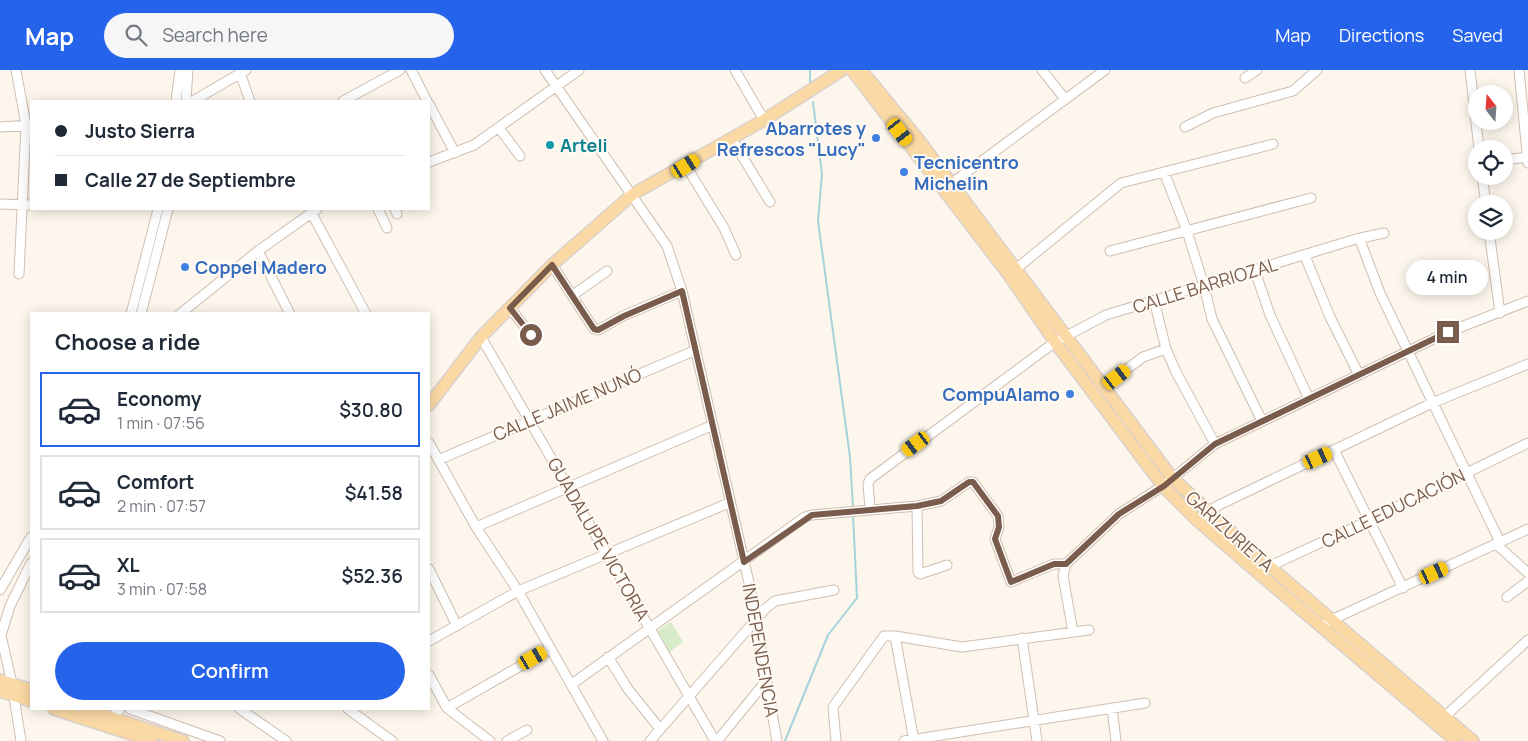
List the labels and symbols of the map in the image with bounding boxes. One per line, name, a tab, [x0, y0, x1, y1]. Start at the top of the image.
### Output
north arrow	[1468, 85, 1512, 130]
place label: Abarrotes y Refrescos "Lucy"	[717, 116, 866, 161]
car	[884, 116, 915, 148]
marker: Abarrotes y Refrescos "Lucy"	[870, 132, 882, 144]
place label: Arteli	[560, 133, 607, 157]
marker: Arteli	[544, 139, 556, 151]
place label: Tecnicentro Michelin	[914, 150, 1019, 195]
car	[669, 152, 702, 180]
marker: Tecnicentro Michelin	[898, 166, 910, 178]
street label: CALLE BARRIOZAL	[1130, 252, 1280, 318]
place label: Coppel Madero	[195, 255, 327, 279]
callout: 4 min	[1407, 260, 1489, 294]
marker: Coppel Madero	[179, 261, 191, 273]
route end	[1437, 321, 1459, 343]
route start	[520, 324, 542, 346]
street label: CALLE JAIME NUNÓ	[489, 362, 645, 446]
car	[1100, 362, 1133, 392]
place label: CompuAlamo	[942, 382, 1060, 406]
marker: CompuAlamo	[1064, 388, 1076, 400]
car	[899, 429, 932, 459]
car	[1301, 445, 1334, 471]
street label: GUADALUPE VICTORIA	[542, 453, 656, 625]
street label: CALLE EDUCACIÓN	[1317, 463, 1469, 553]
street label: GARIZURIETA	[1181, 485, 1280, 577]
car	[1417, 560, 1450, 586]
street label: INDEPENDENCIA	[737, 581, 785, 719]
car	[516, 644, 549, 672]

